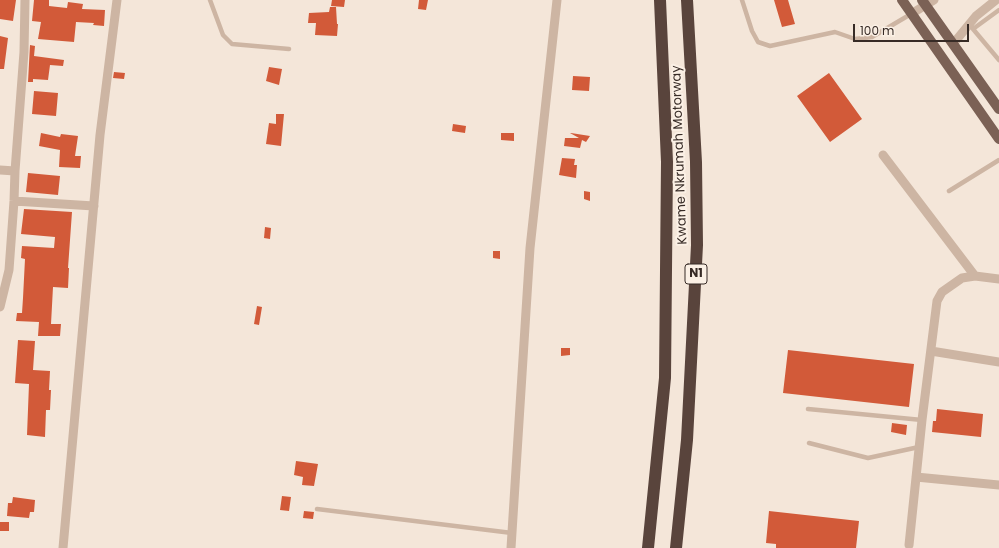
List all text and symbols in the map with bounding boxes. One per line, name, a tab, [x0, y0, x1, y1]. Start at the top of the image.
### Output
scale bar	[855, 16, 971, 42]
text: 100 m	[860, 22, 894, 39]
street label: Kwame Nkrumah Motorway	[669, 65, 691, 245]
road number: N1	[685, 264, 707, 284]

